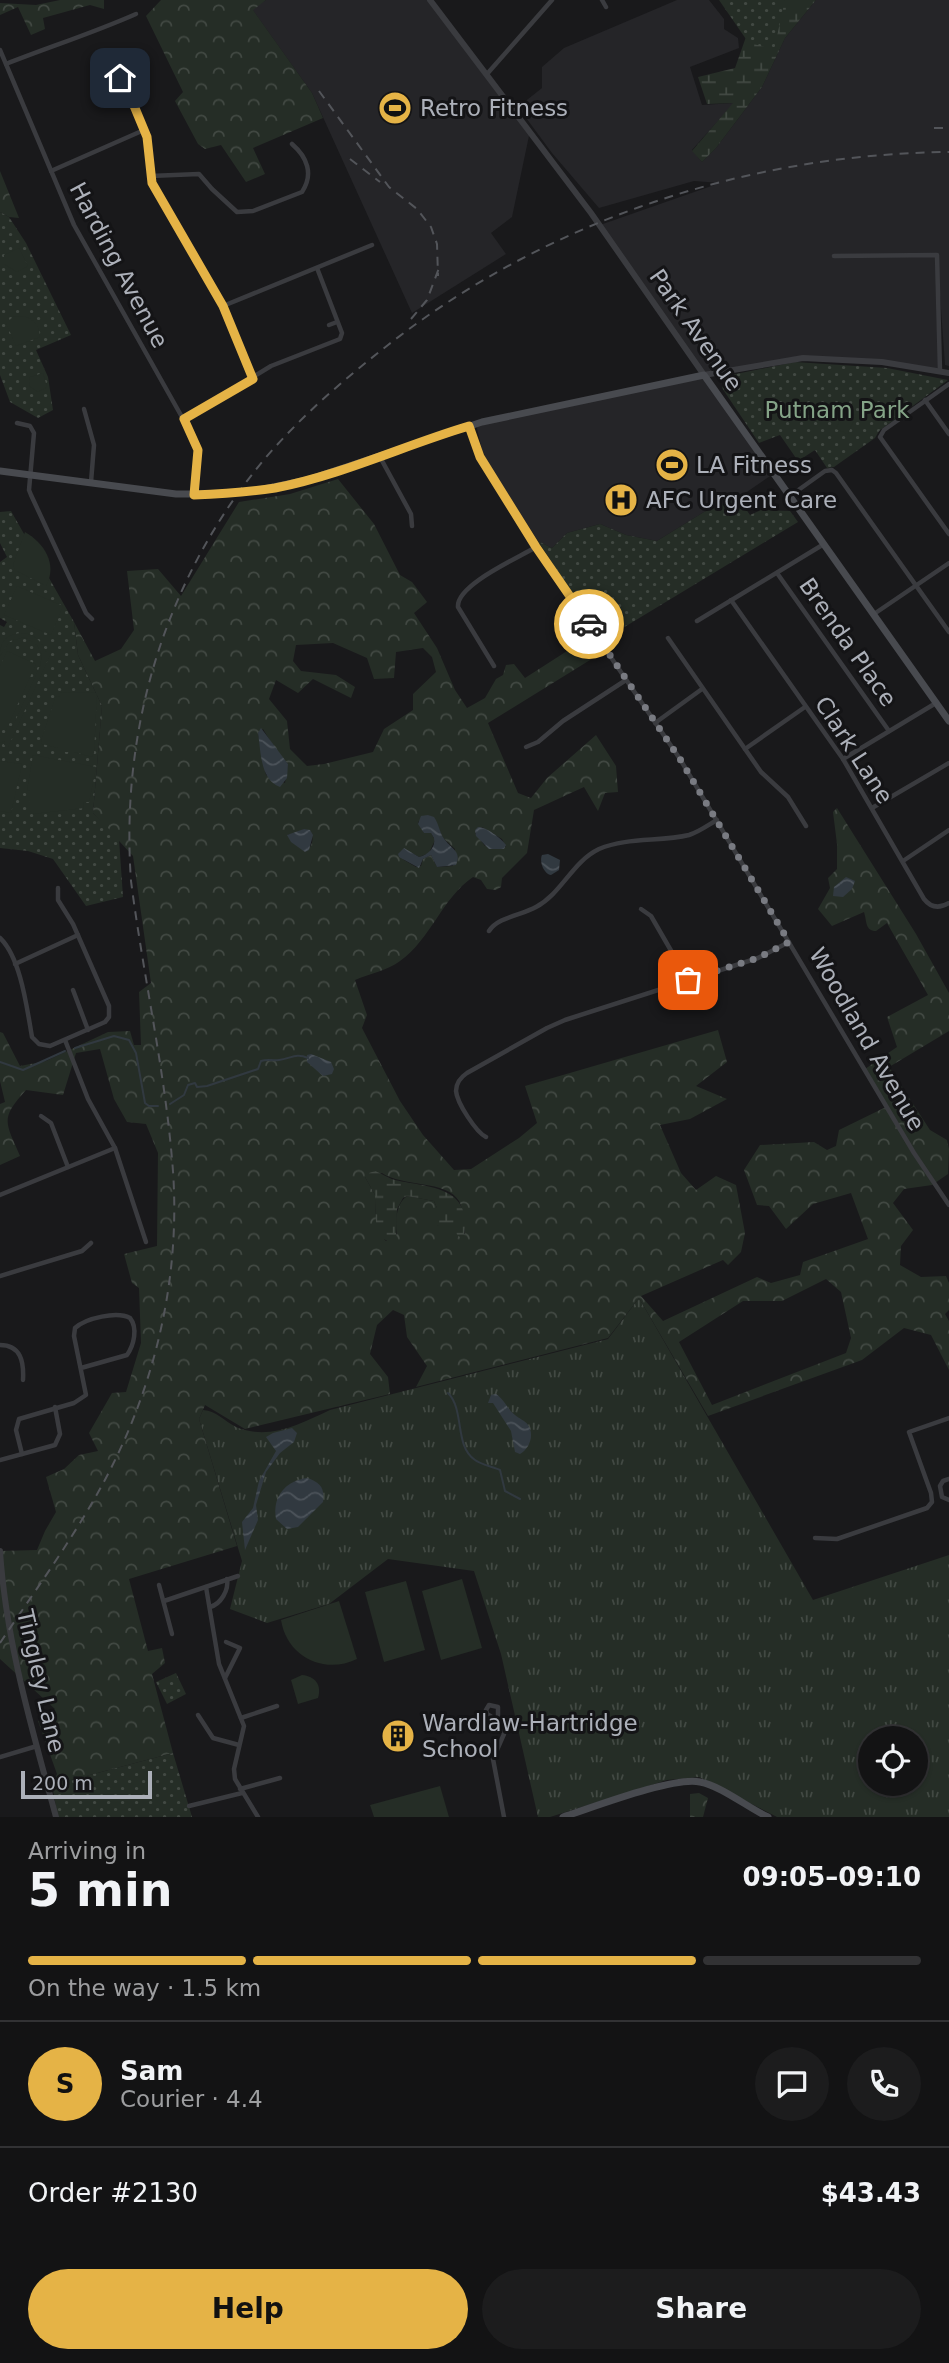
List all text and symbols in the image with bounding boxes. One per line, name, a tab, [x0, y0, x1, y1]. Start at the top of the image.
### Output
pin	[90, 48, 150, 108]
icon: home	[101, 59, 139, 97]
sports icon: Retro Fitness	[376, 89, 414, 127]
place label: Retro Fitness	[420, 95, 568, 121]
street label: Harding Avenue	[64, 178, 174, 352]
street label: Park Avenue	[644, 264, 748, 396]
park label: Putnam Park	[764, 397, 910, 423]
sports icon: LA Fitness	[653, 446, 691, 484]
place label: LA Fitness	[696, 452, 812, 478]
hospital icon: AFC Urgent Care	[602, 481, 640, 519]
place label: AFC Urgent Care	[646, 487, 837, 513]
street label: Brenda Place	[794, 573, 902, 711]
courier	[554, 589, 624, 659]
icon: car	[570, 605, 608, 643]
street label: Clark Lane	[810, 692, 898, 808]
street label: Woodland Avenue	[804, 943, 930, 1135]
pin	[658, 950, 718, 1010]
icon: bag	[669, 961, 707, 999]
street label: Tingley Lane	[12, 1606, 70, 1755]
place label: Wardlaw-Hartridge School	[422, 1710, 638, 1762]
building icon: Wardlaw-Hartridge School	[379, 1717, 417, 1755]
map controls	[858, 1726, 928, 1796]
button: locate	[858, 1726, 928, 1796]
scale bar	[21, 1768, 152, 1800]
text: 200 m	[32, 1772, 93, 1794]
text: Arriving in	[28, 1838, 146, 1864]
text: 09:05–09:10	[742, 1862, 921, 1892]
text: 5 min	[28, 1863, 172, 1917]
text: On the way · 1.5 km	[28, 1975, 261, 2001]
button: chat	[755, 2047, 829, 2121]
button: phone	[847, 2047, 921, 2121]
text: Sam	[120, 2056, 183, 2086]
text: S	[56, 2069, 74, 2099]
text: Courier · 4.4	[120, 2086, 263, 2112]
text: Order #2130	[28, 2178, 198, 2208]
text: $43.43	[821, 2178, 921, 2208]
button: Help	[28, 2269, 468, 2349]
button: Share	[482, 2269, 921, 2349]

